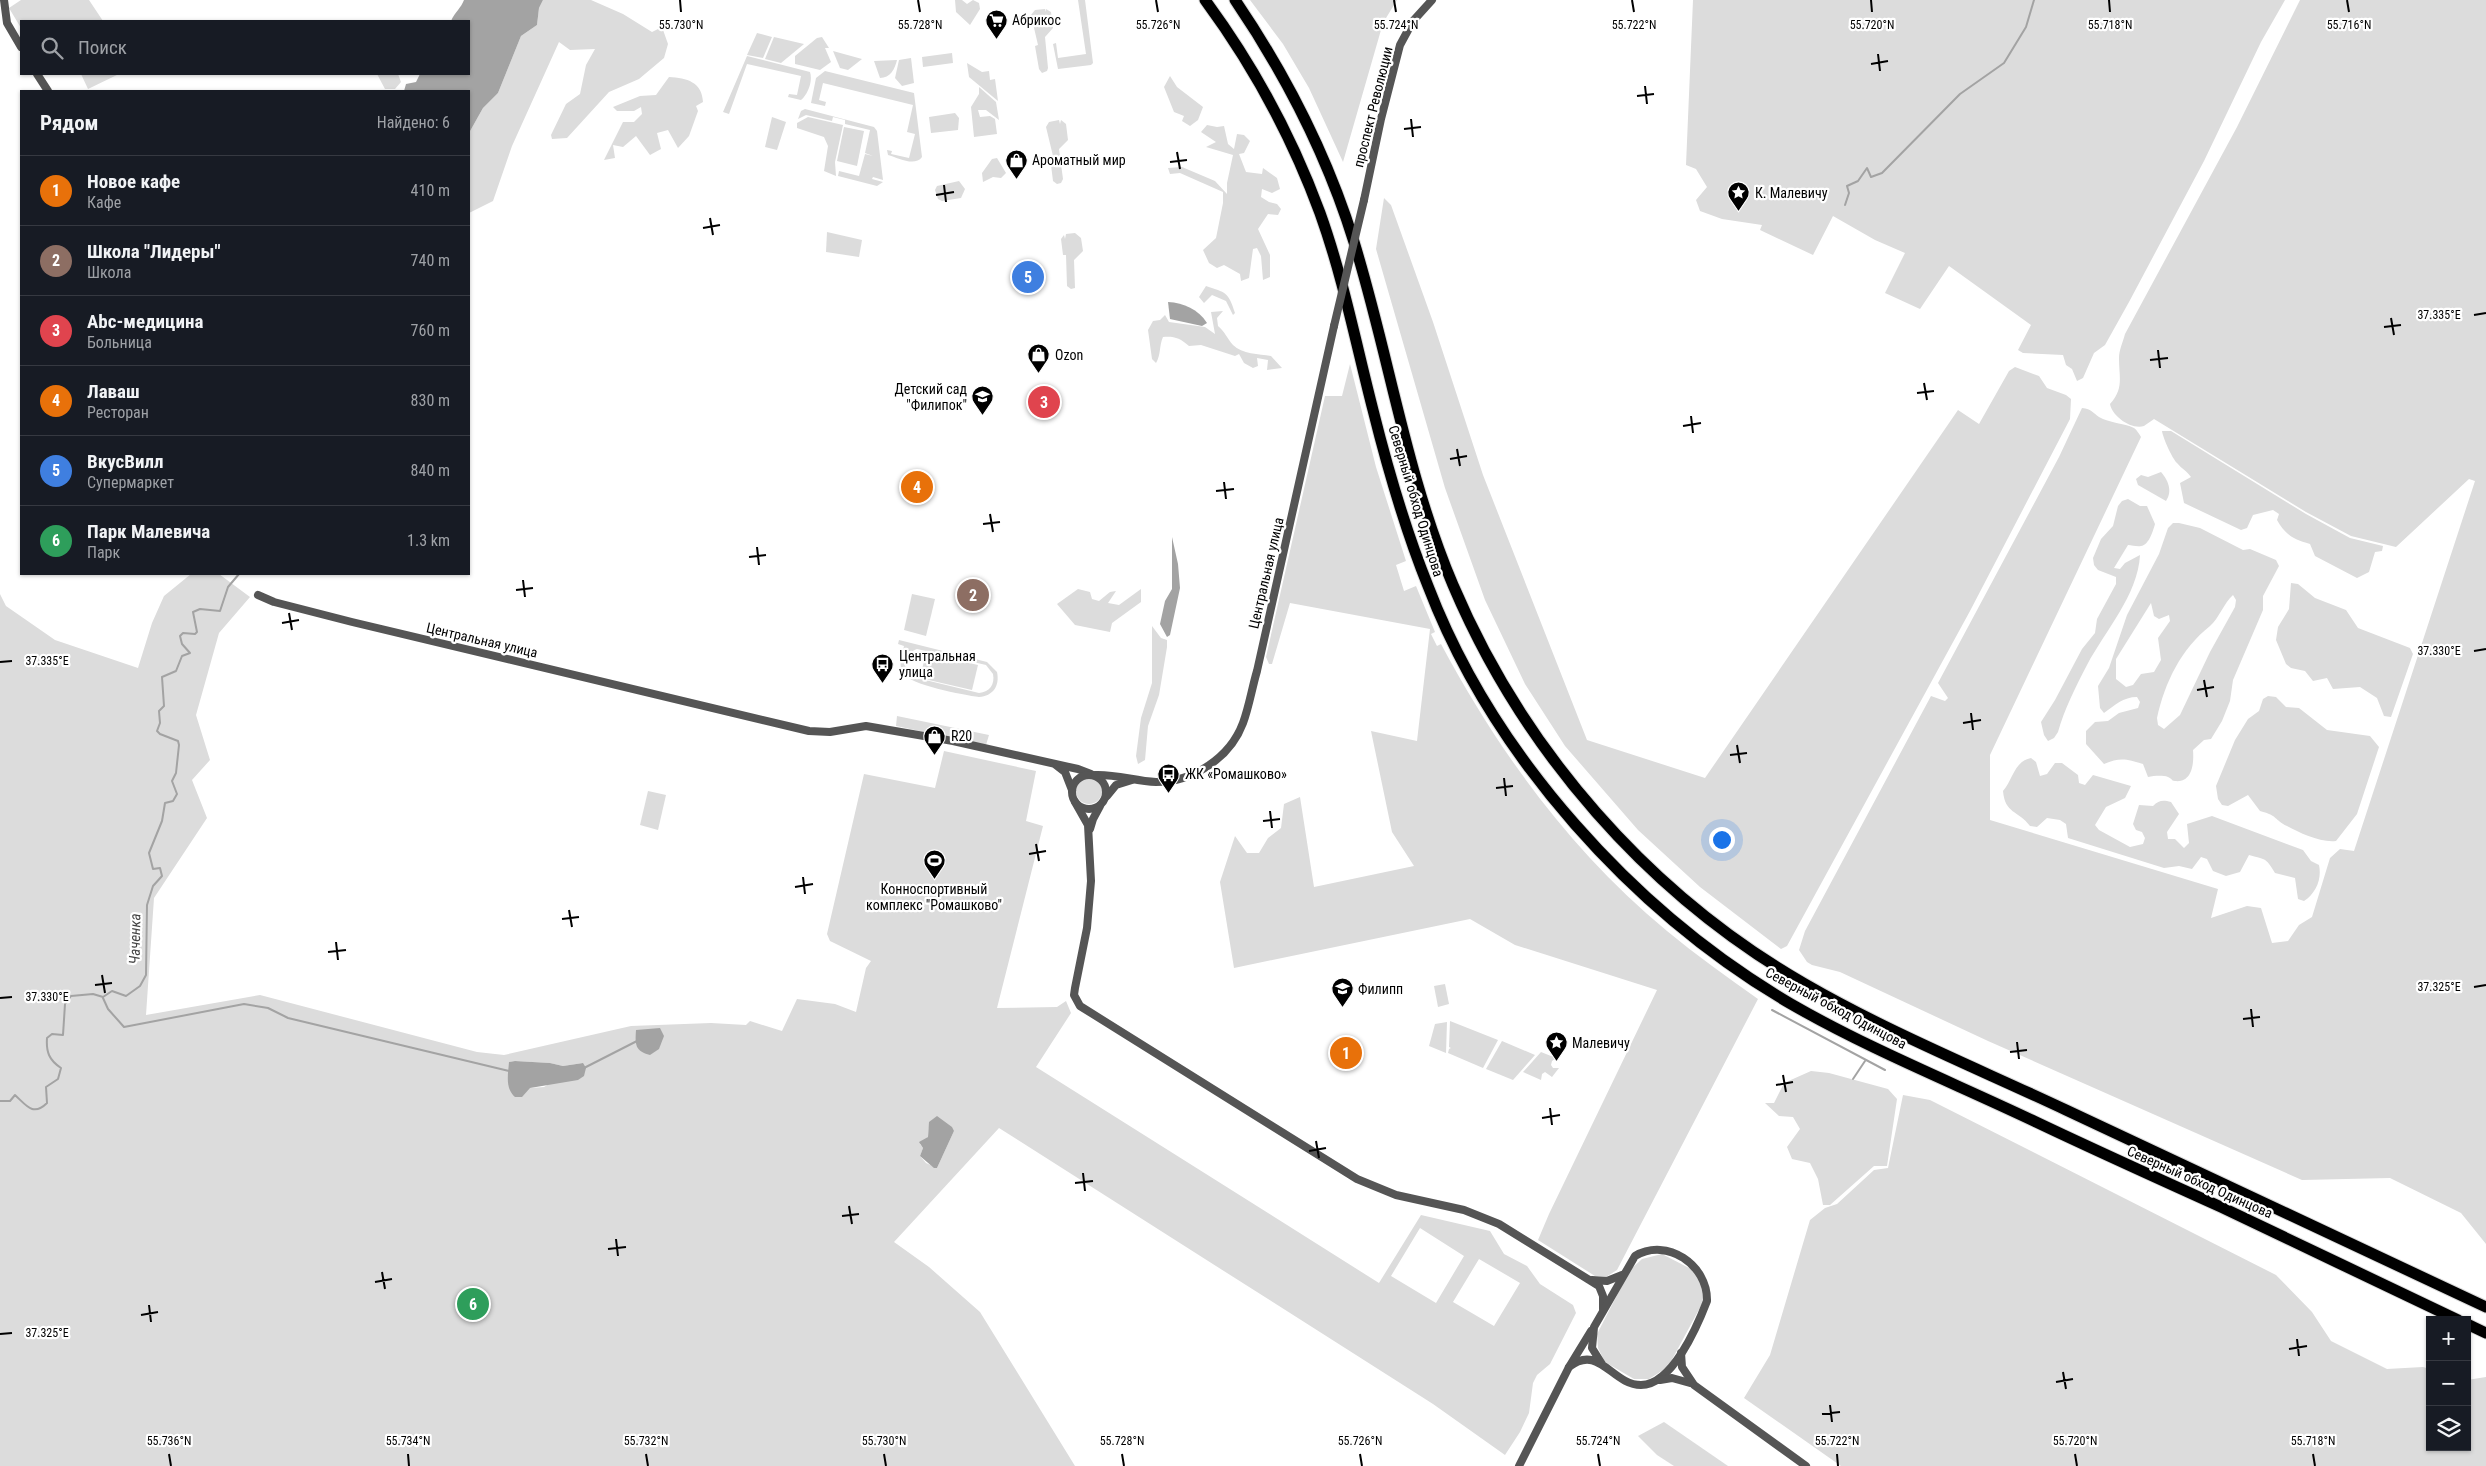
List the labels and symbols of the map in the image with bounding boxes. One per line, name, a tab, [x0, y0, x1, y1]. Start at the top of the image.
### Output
supermarket icon: Абрикос	[984, 8, 1008, 39]
place label: Абрикос	[1012, 12, 1061, 28]
text: 55.730°N	[659, 18, 703, 32]
text: 55.728°N	[898, 18, 942, 32]
text: 55.726°N	[1136, 18, 1180, 32]
text: 55.724°N	[1374, 18, 1418, 32]
text: 55.722°N	[1612, 18, 1656, 32]
text: 55.720°N	[1850, 18, 1894, 32]
text: 55.718°N	[2088, 18, 2132, 32]
text: 55.716°N	[2327, 18, 2371, 32]
street label: проспект Революции	[1350, 45, 1396, 169]
shop icon: Ароматный мир	[1004, 148, 1028, 179]
place label: Ароматный мир	[1032, 152, 1126, 168]
place icon: К. Малевичу	[1727, 181, 1751, 212]
place label: К. Малевичу	[1755, 185, 1828, 201]
pin: 5	[1012, 258, 1044, 296]
text: 37.335°E	[2417, 308, 2461, 322]
shop icon: Ozon	[1027, 343, 1051, 374]
place label: Ozon	[1055, 347, 1083, 363]
place label: Детский сад "Филипок"	[895, 381, 967, 413]
pin: 3	[1028, 383, 1060, 421]
school or university icon: Детский сад "Филипок"	[971, 385, 995, 416]
street label: Северный обход Одинцова	[1385, 423, 1447, 579]
pin: 4	[901, 468, 933, 506]
street label: Центральная улица	[1245, 516, 1287, 630]
pin: 2	[957, 576, 989, 614]
street label: Центральная улица	[425, 619, 539, 661]
text: 37.330°E	[2417, 644, 2461, 658]
place label: Центральная улица	[899, 648, 976, 680]
bus stop icon: Центральная улица	[871, 652, 895, 683]
text: 37.335°E	[25, 654, 69, 668]
shop icon: R20	[923, 724, 947, 755]
place label: R20	[951, 728, 972, 744]
bus stop icon: ЖК «Ромашково»	[1157, 762, 1181, 793]
place label: ЖК «Ромашково»	[1185, 766, 1287, 782]
your location	[1709, 827, 1735, 853]
sports icon: Конноспортивный комплекс "Ромашково"	[922, 849, 946, 880]
place label: Конноспортивный комплекс "Ромашково"	[866, 881, 1002, 913]
water label: Чаченка	[126, 913, 144, 965]
street label: Северный обход Одинцова	[1763, 964, 1909, 1052]
school or university icon: Филипп	[1330, 977, 1354, 1008]
text: 37.325°E	[2417, 980, 2461, 994]
place label: Филипп	[1358, 981, 1403, 997]
text: 37.330°E	[25, 990, 69, 1004]
place icon: Малевичу	[1544, 1031, 1568, 1062]
pin: 1	[1330, 1034, 1362, 1072]
place label: Малевичу	[1572, 1035, 1630, 1051]
street label: Северный обход Одинцова	[2125, 1143, 2275, 1221]
pin: 6	[457, 1285, 489, 1323]
text: 37.325°E	[25, 1326, 69, 1340]
text: 55.736°N	[147, 1434, 191, 1448]
text: 55.734°N	[386, 1434, 430, 1448]
text: 55.732°N	[624, 1434, 668, 1448]
text: 55.730°N	[862, 1434, 906, 1448]
text: 55.728°N	[1100, 1434, 1144, 1448]
text: 55.726°N	[1338, 1434, 1382, 1448]
text: 55.724°N	[1576, 1434, 1620, 1448]
text: 55.722°N	[1815, 1434, 1859, 1448]
text: 55.720°N	[2053, 1434, 2097, 1448]
text: 55.718°N	[2291, 1434, 2335, 1448]

